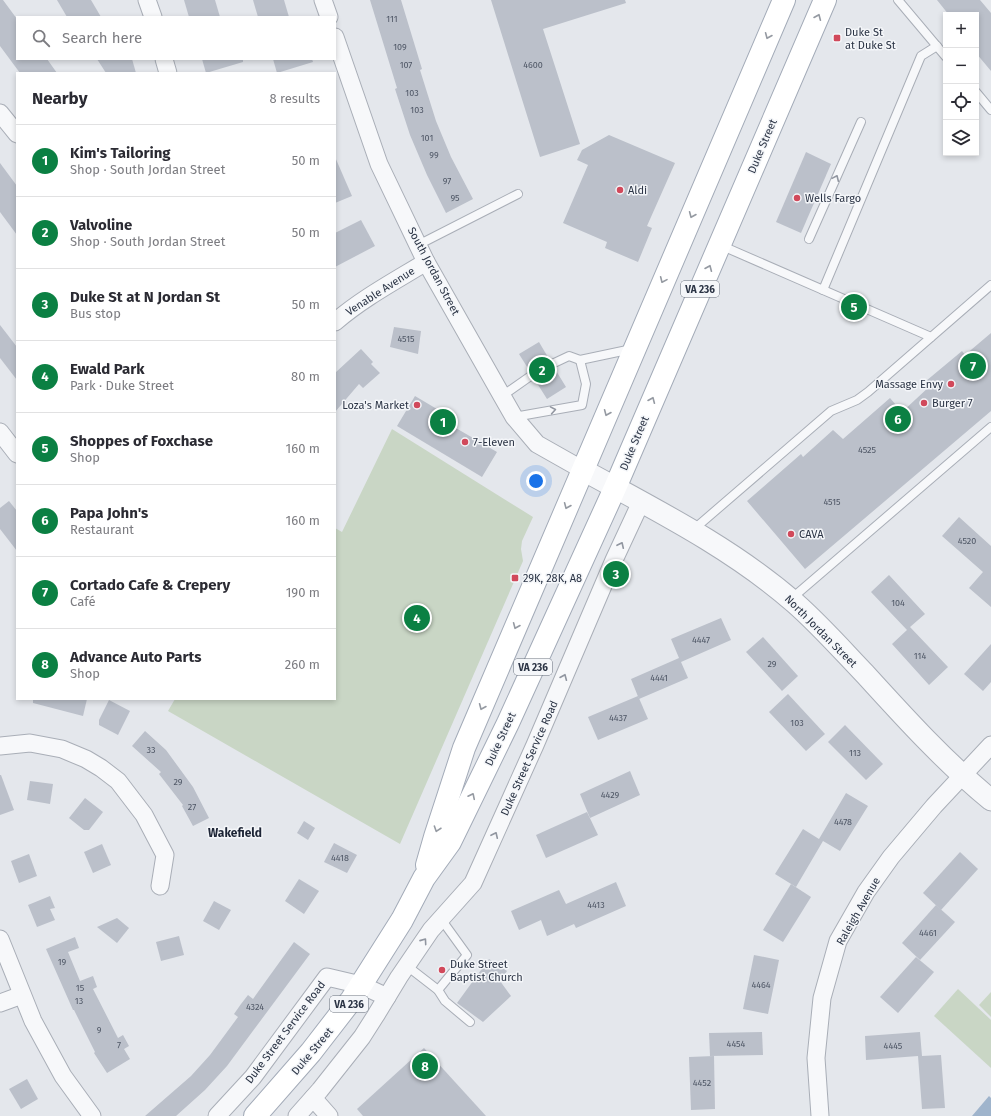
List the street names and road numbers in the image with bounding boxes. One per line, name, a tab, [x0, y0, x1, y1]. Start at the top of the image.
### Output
street label: Duke Street	[745, 117, 780, 175]
street label: South Jordan Street	[405, 225, 462, 317]
street label: Venable Avenue	[343, 264, 417, 318]
road number: VA 236	[681, 281, 719, 297]
street label: Duke Street	[617, 414, 652, 472]
street label: North Jordan Street	[782, 592, 860, 670]
road number: VA 236	[514, 659, 552, 675]
street label: Duke Street Service Road	[498, 699, 561, 818]
street label: Duke Street	[482, 710, 519, 768]
street label: Raleigh Avenue	[834, 875, 883, 948]
street label: Duke Street Service Road	[242, 978, 328, 1086]
road number: VA 236	[330, 996, 368, 1012]
street label: Duke Street	[288, 1025, 336, 1077]

